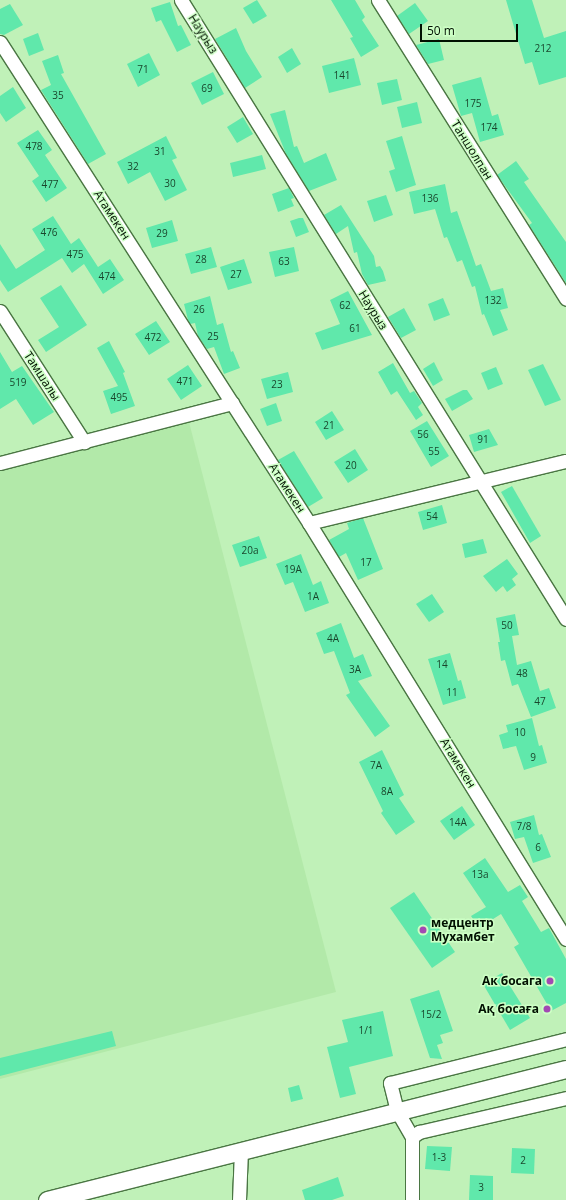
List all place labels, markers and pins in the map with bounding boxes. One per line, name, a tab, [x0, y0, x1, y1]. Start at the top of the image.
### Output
place label: медцентр Мухамбет	[431, 916, 495, 944]
marker: медцентр Мухамбет	[418, 925, 428, 935]
place label: Ак босага	[482, 974, 542, 988]
marker: Ак босага	[545, 976, 555, 986]
place label: Ақ босаға	[478, 1002, 539, 1016]
marker: Ақ босаға	[542, 1004, 552, 1014]

